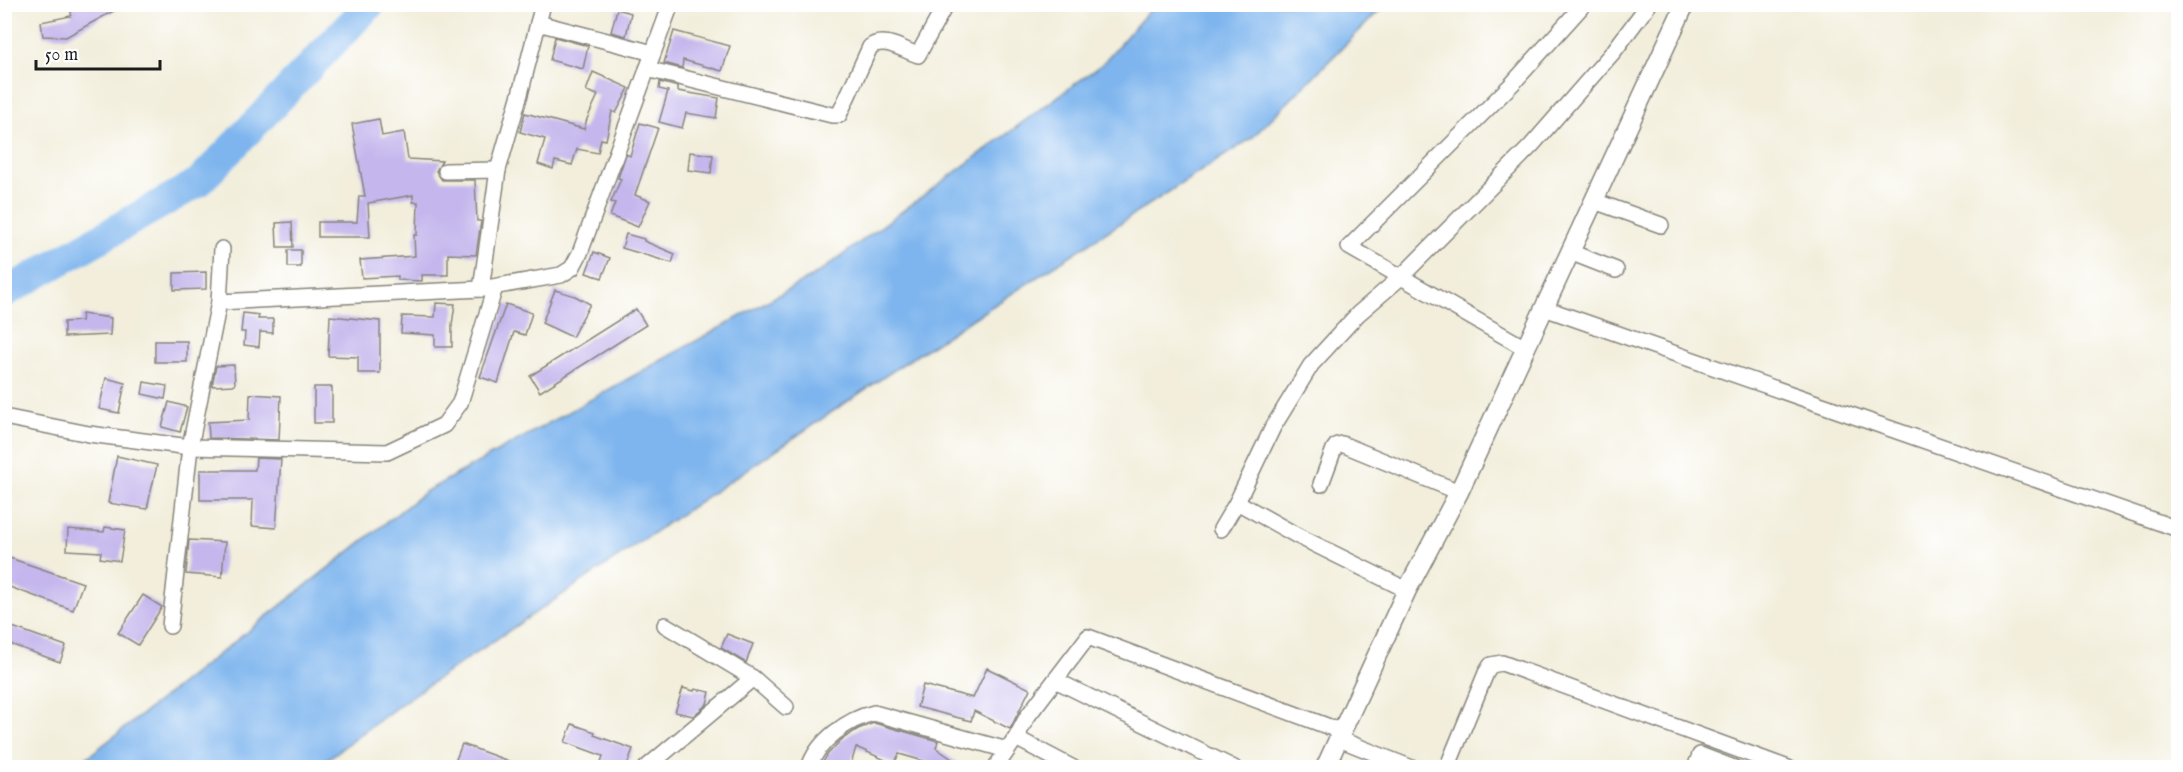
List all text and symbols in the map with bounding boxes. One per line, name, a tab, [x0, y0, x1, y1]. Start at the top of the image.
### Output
scale bar	[36, 33, 160, 71]
text: 50 m	[45, 44, 78, 67]

